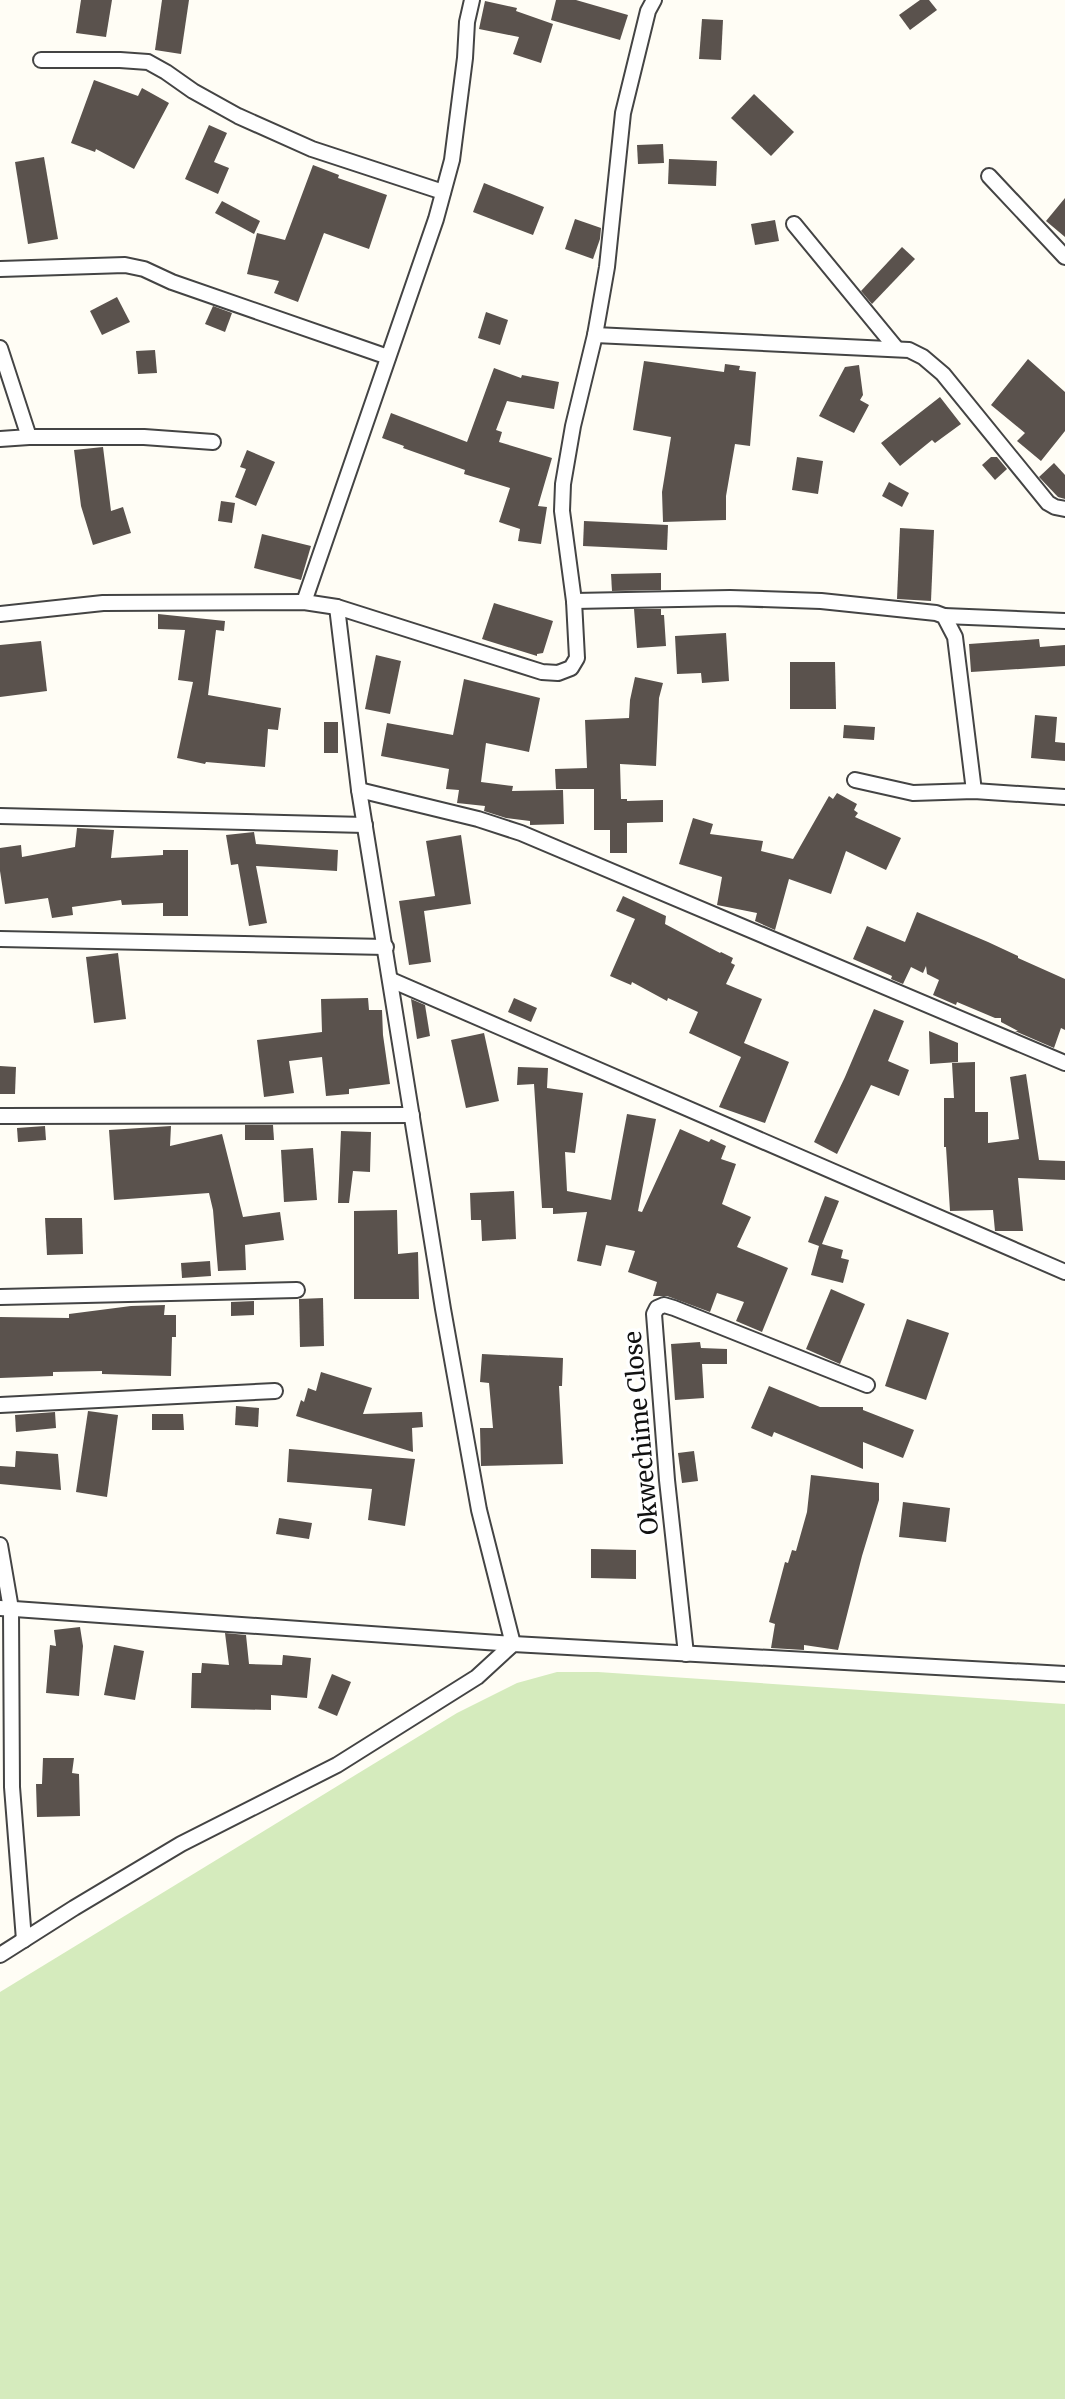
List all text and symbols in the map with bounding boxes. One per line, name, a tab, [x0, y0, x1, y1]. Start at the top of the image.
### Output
street label: Okwechime Close	[617, 1330, 665, 1536]

